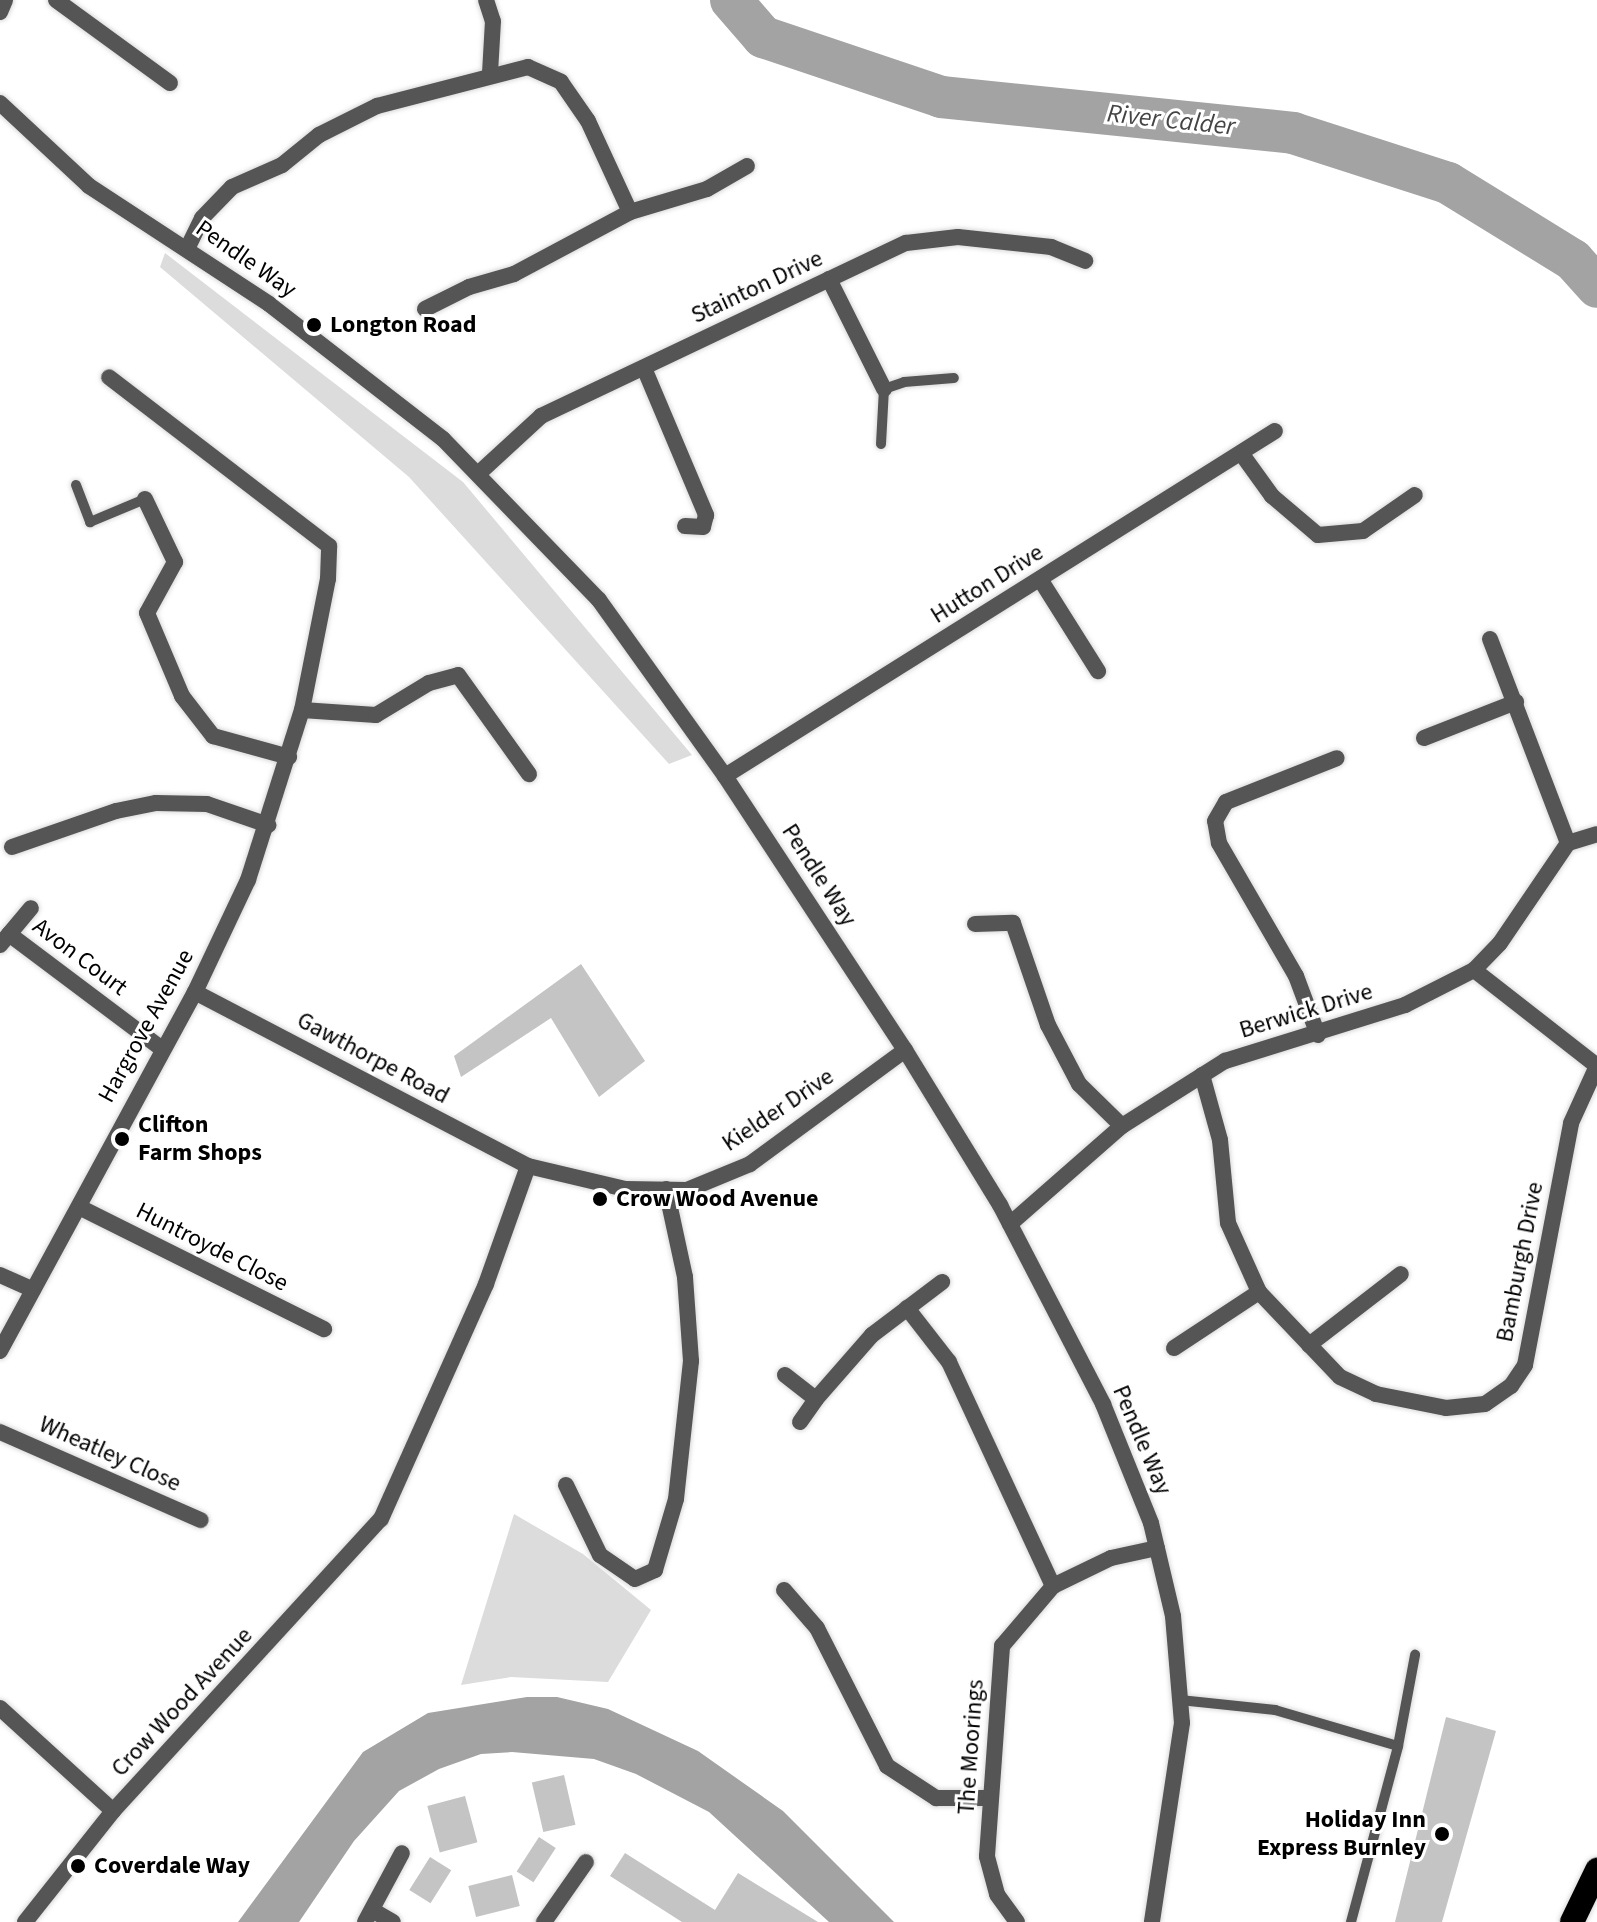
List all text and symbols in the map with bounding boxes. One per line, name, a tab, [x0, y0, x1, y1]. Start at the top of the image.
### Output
water label: River Calder	[1105, 98, 1237, 142]
street label: Pendle Way	[190, 214, 302, 304]
street label: Stainton Drive	[687, 244, 827, 330]
place label: Longton Road	[330, 311, 476, 339]
marker: Longton Road	[305, 316, 323, 334]
street label: Hutton Drive	[925, 538, 1049, 630]
street label: Pendle Way	[775, 819, 863, 931]
street label: Avon Court	[27, 912, 133, 1002]
street label: Hargrove Avenue	[92, 944, 200, 1108]
street label: Berwick Drive	[1236, 977, 1376, 1045]
street label: Gawthorpe Road	[292, 1006, 454, 1110]
street label: Kielder Drive	[717, 1062, 839, 1158]
place label: Clifton Farm Shops	[138, 1111, 262, 1167]
marker: Clifton Farm Shops	[113, 1130, 131, 1148]
street label: Bamburgh Drive	[1490, 1180, 1550, 1344]
place label: Crow Wood Avenue	[616, 1185, 818, 1213]
marker: Crow Wood Avenue	[591, 1190, 609, 1208]
street label: Huntroyde Close	[131, 1196, 293, 1298]
street label: Pendle Way	[1106, 1381, 1178, 1499]
street label: Wheatley Close	[35, 1410, 185, 1498]
street label: Crow Wood Avenue	[105, 1621, 259, 1783]
street label: The Moorings	[952, 1678, 990, 1816]
place label: Holiday Inn Express Burnley	[1257, 1806, 1426, 1862]
marker: Holiday Inn Express Burnley	[1433, 1825, 1451, 1843]
place label: Coverdale Way	[94, 1852, 250, 1880]
marker: Coverdale Way	[69, 1857, 87, 1875]

